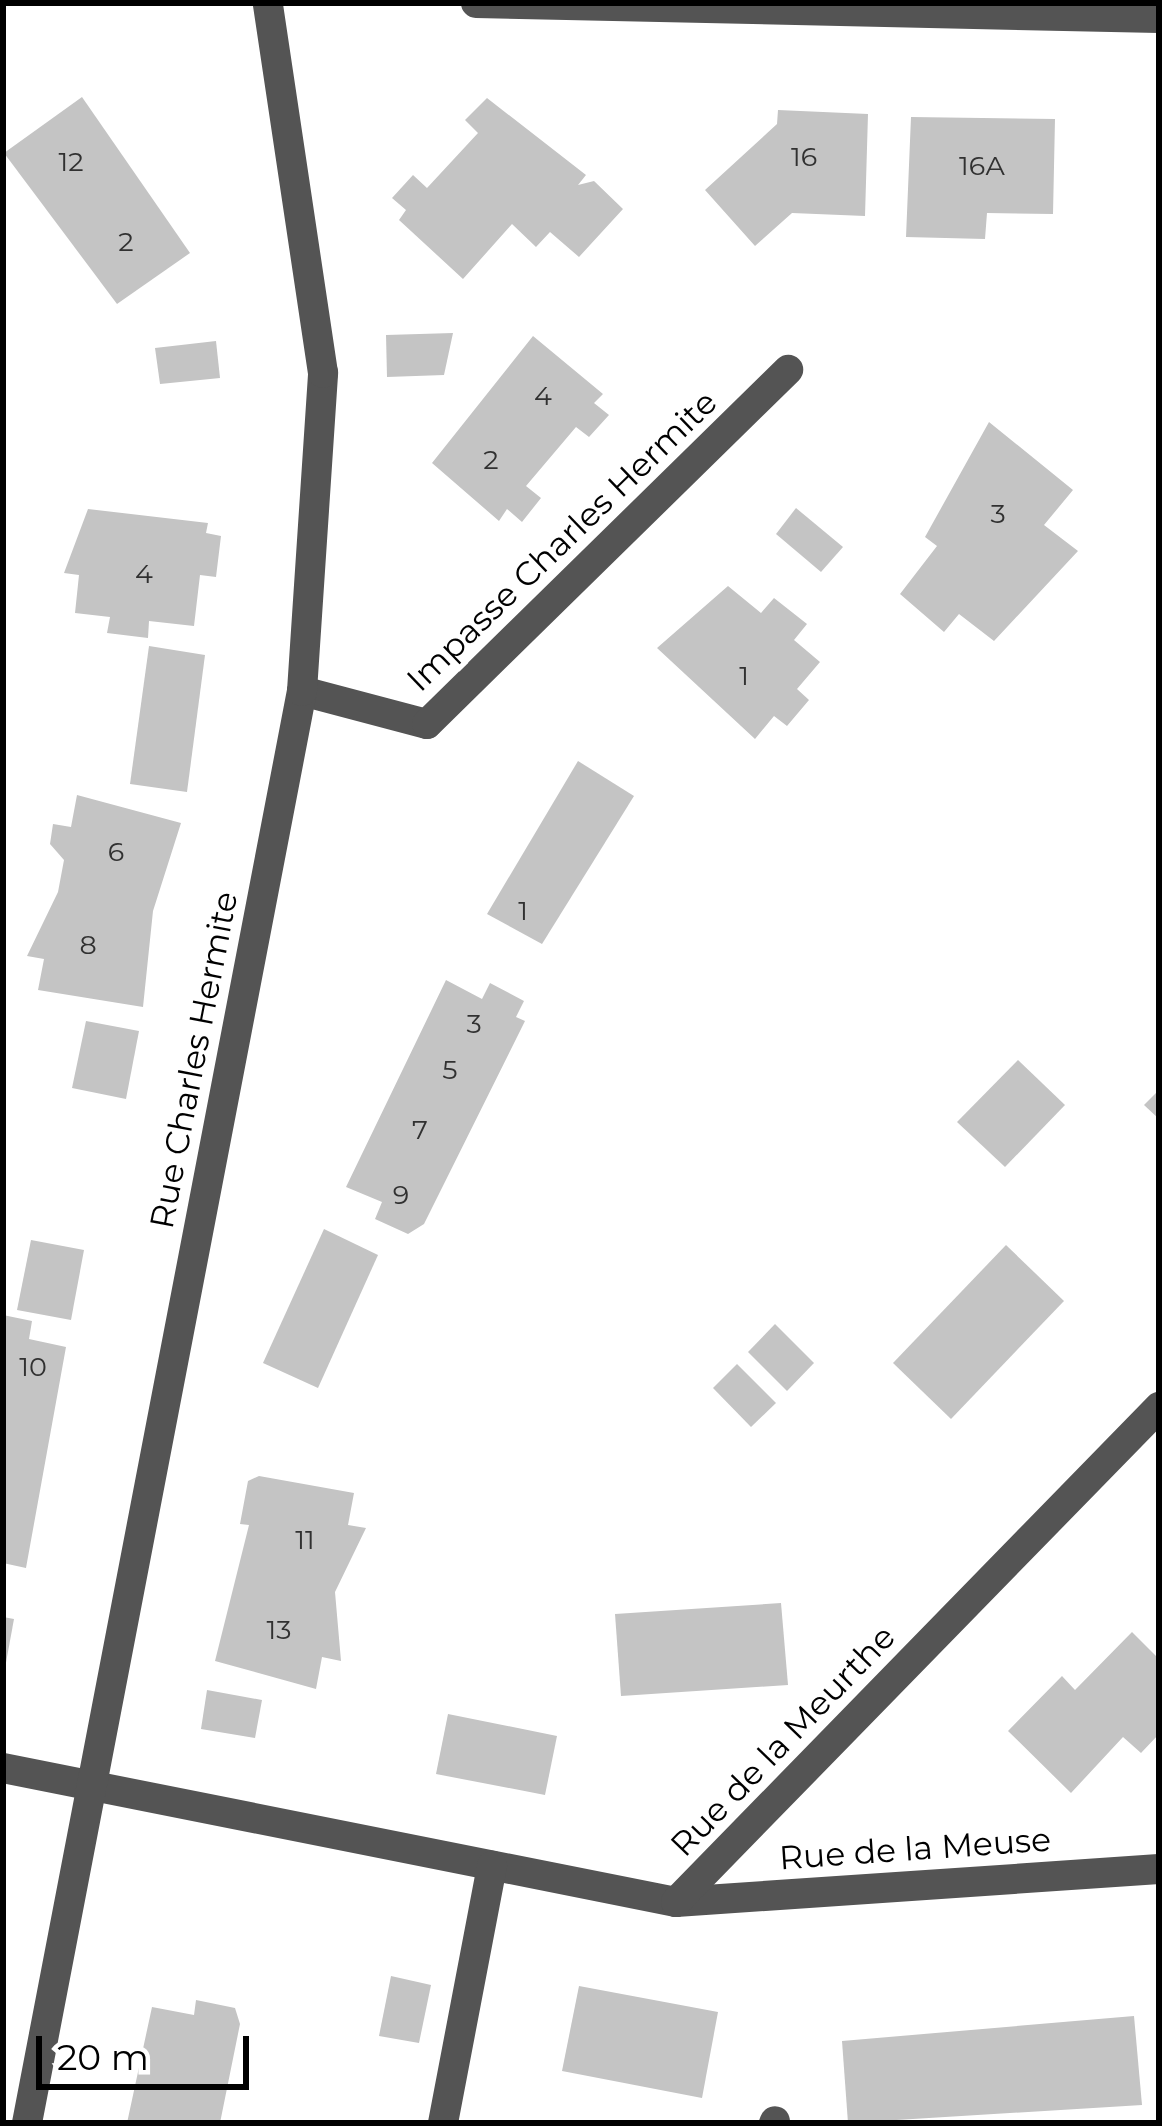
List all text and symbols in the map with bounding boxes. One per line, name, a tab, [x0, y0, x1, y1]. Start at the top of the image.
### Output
house number: 16	[791, 141, 817, 173]
house number: 12	[58, 146, 84, 178]
house number: 16A	[959, 150, 1005, 182]
house number: 2	[118, 226, 134, 258]
house number: 4	[534, 380, 552, 412]
street label: Impasse Charles Hermite	[399, 383, 725, 699]
house number: 2	[483, 444, 499, 476]
house number: 3	[990, 498, 1006, 530]
house number: 4	[135, 558, 153, 590]
house number: 1	[739, 660, 749, 692]
house number: 6	[108, 836, 124, 868]
street label: Rue Charles Hermite	[142, 888, 246, 1232]
house number: 1	[518, 895, 528, 927]
house number: 8	[79, 929, 97, 961]
house number: 3	[466, 1008, 482, 1040]
house number: 5	[442, 1054, 458, 1086]
house number: 7	[412, 1114, 428, 1146]
house number: 9	[393, 1179, 409, 1211]
house number: 10	[19, 1351, 47, 1383]
house number: 11	[295, 1524, 315, 1556]
house number: 13	[267, 1614, 291, 1646]
street label: Rue de la Meurthe	[663, 1617, 903, 1865]
street label: Rue de la Meuse	[778, 1820, 1052, 1878]
scale bar	[42, 2012, 255, 2086]
text: 20 m	[57, 2035, 149, 2079]

